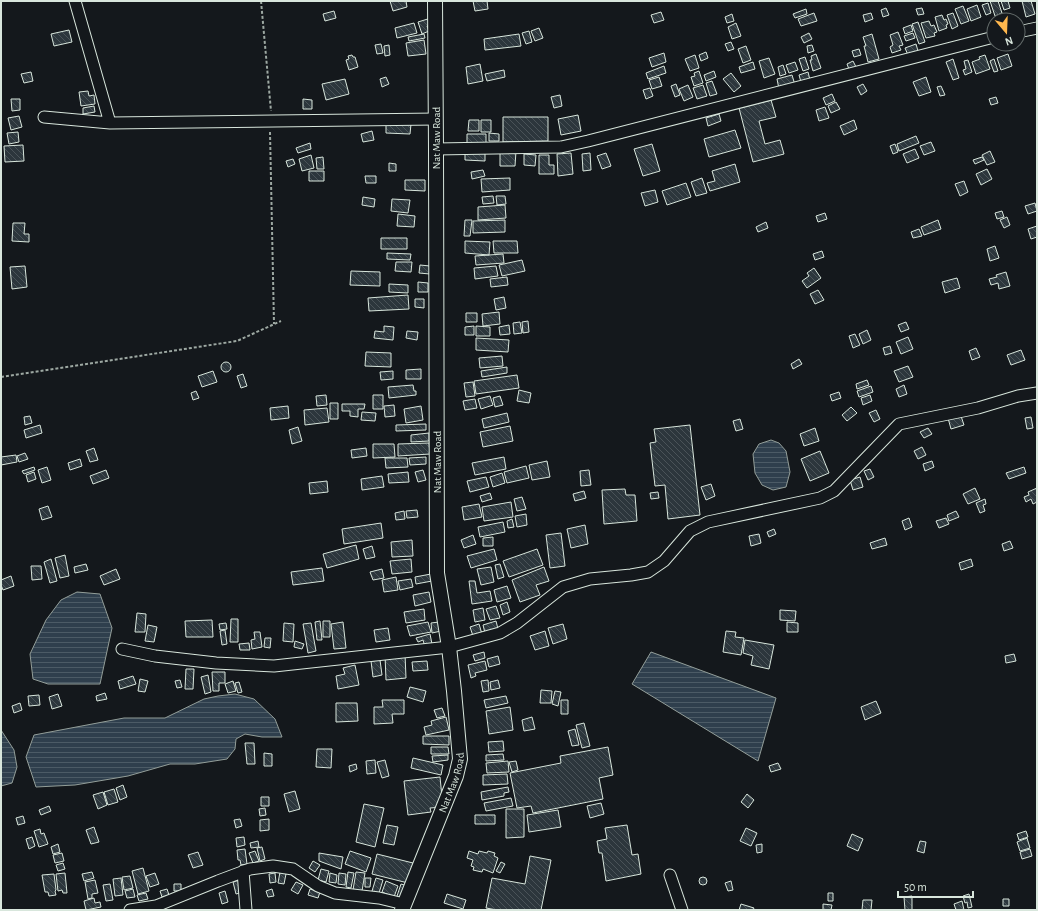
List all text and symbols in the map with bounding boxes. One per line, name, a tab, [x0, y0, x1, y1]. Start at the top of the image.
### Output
north arrow	[986, 12, 1026, 52]
text: N	[1004, 35, 1015, 47]
street label: Nat Maw Road	[431, 107, 442, 169]
street label: Nat Maw Road	[432, 431, 443, 493]
street label: Nat Maw Road	[437, 752, 466, 814]
scale bar	[898, 873, 973, 899]
text: 50 m	[904, 881, 927, 893]

